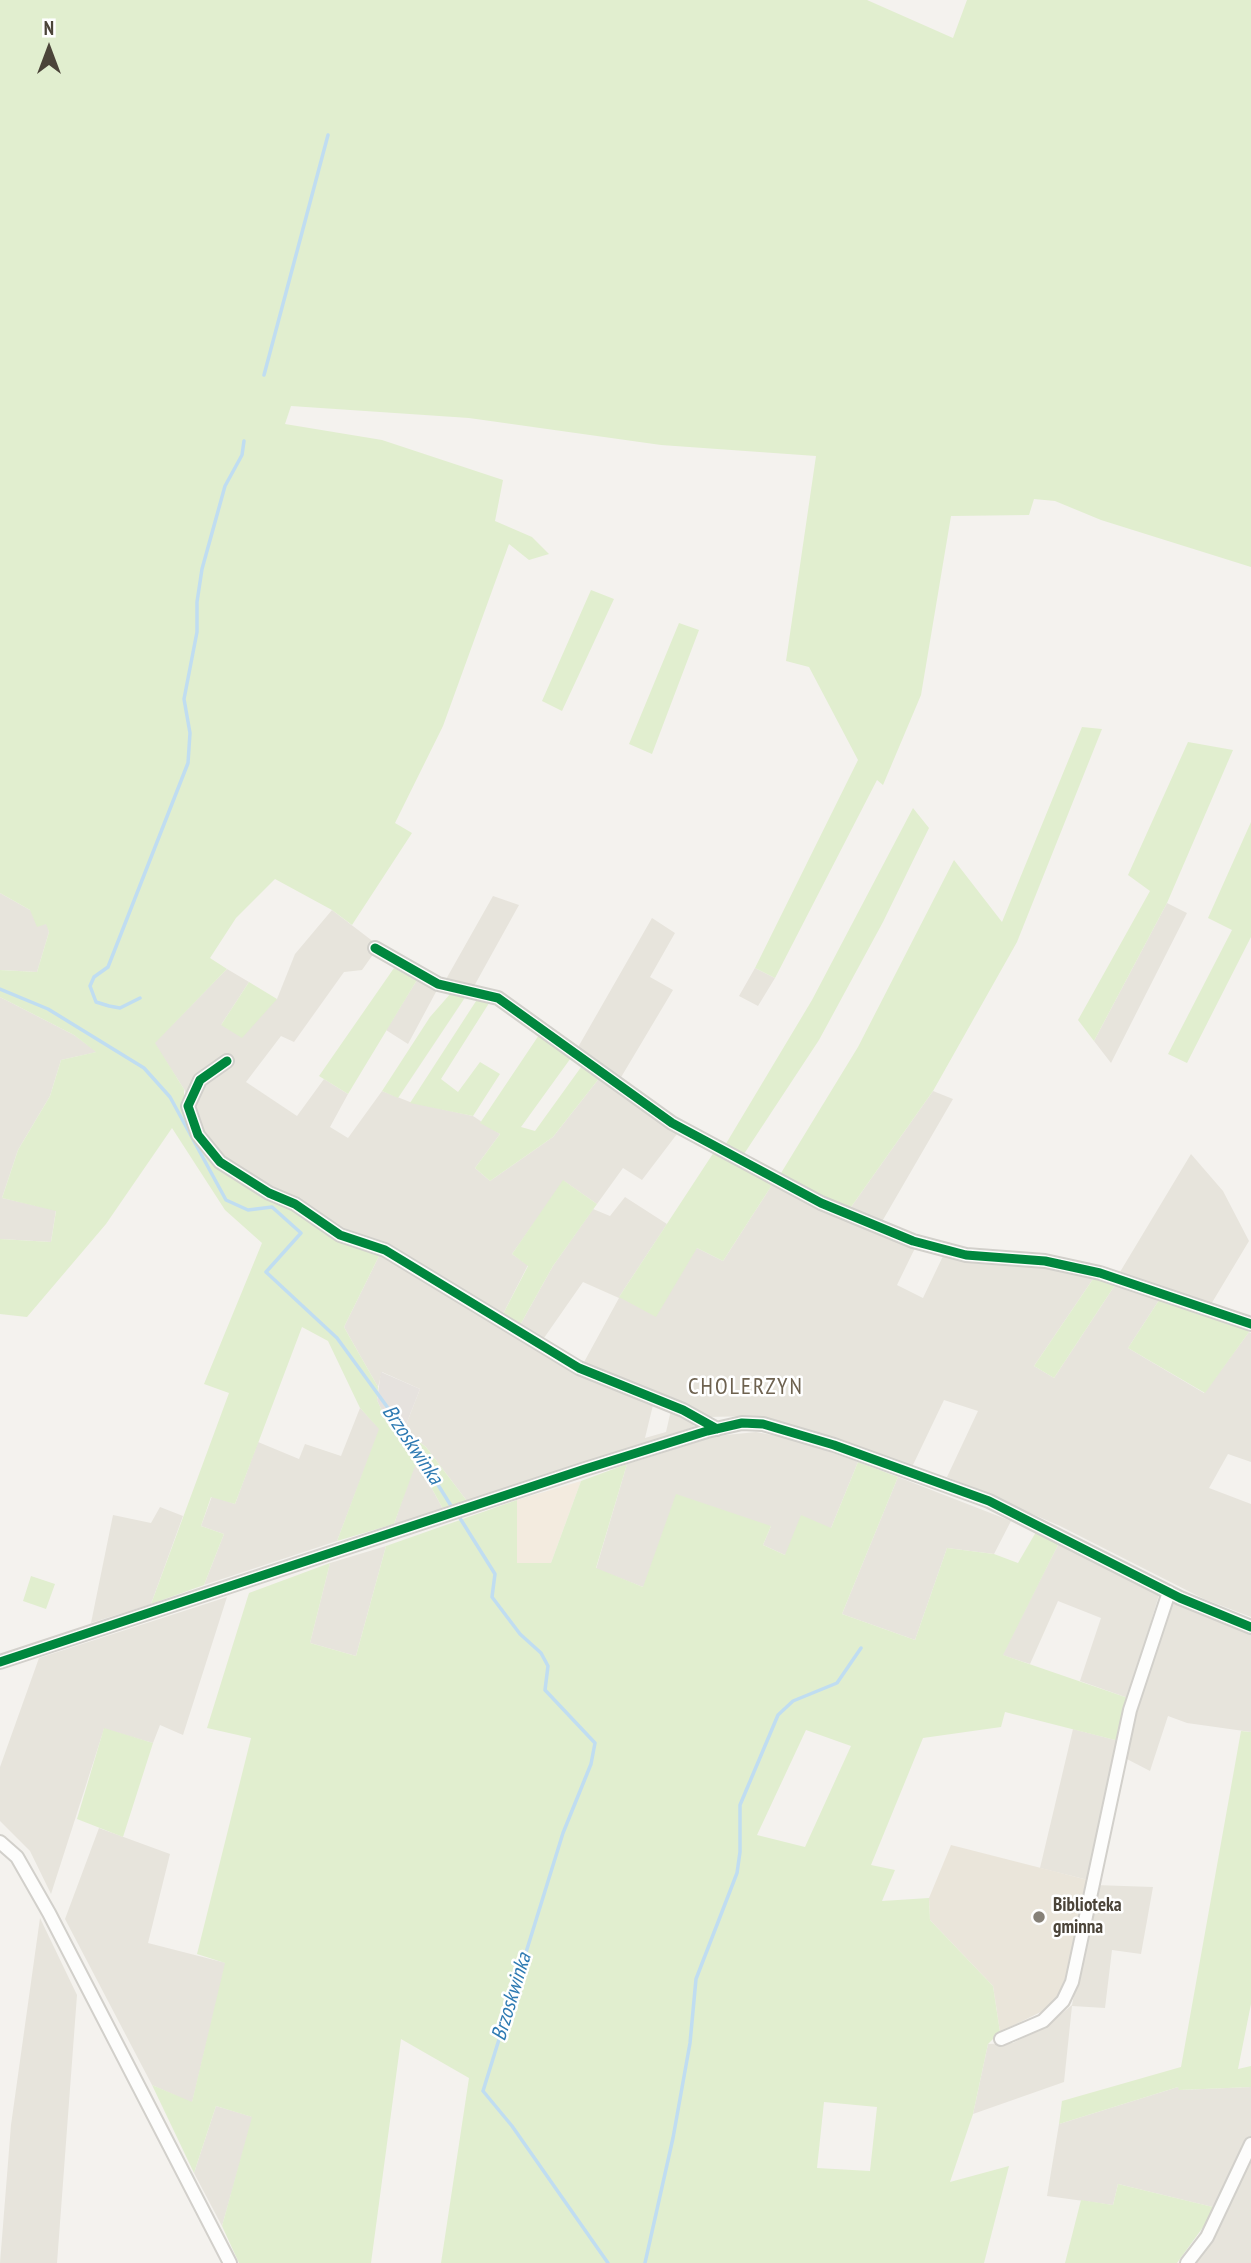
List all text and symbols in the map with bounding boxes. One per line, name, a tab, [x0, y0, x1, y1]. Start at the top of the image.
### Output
north arrow	[14, 14, 84, 84]
text: N	[44, 16, 54, 40]
district label: CHOLERZYN	[689, 1373, 803, 1401]
water label: Brzoskwinka	[376, 1401, 448, 1489]
place label: Biblioteka gminna	[1053, 1895, 1122, 1939]
marker: Biblioteka gminna	[1031, 1909, 1047, 1925]
water label: Brzoskwinka	[487, 1950, 537, 2044]

